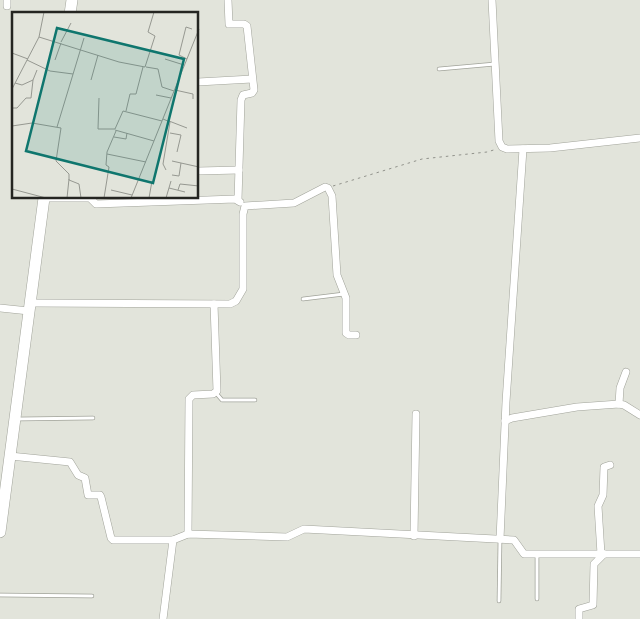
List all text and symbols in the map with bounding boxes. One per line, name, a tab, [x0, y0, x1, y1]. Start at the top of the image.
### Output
inset map	[12, 12, 199, 199]

